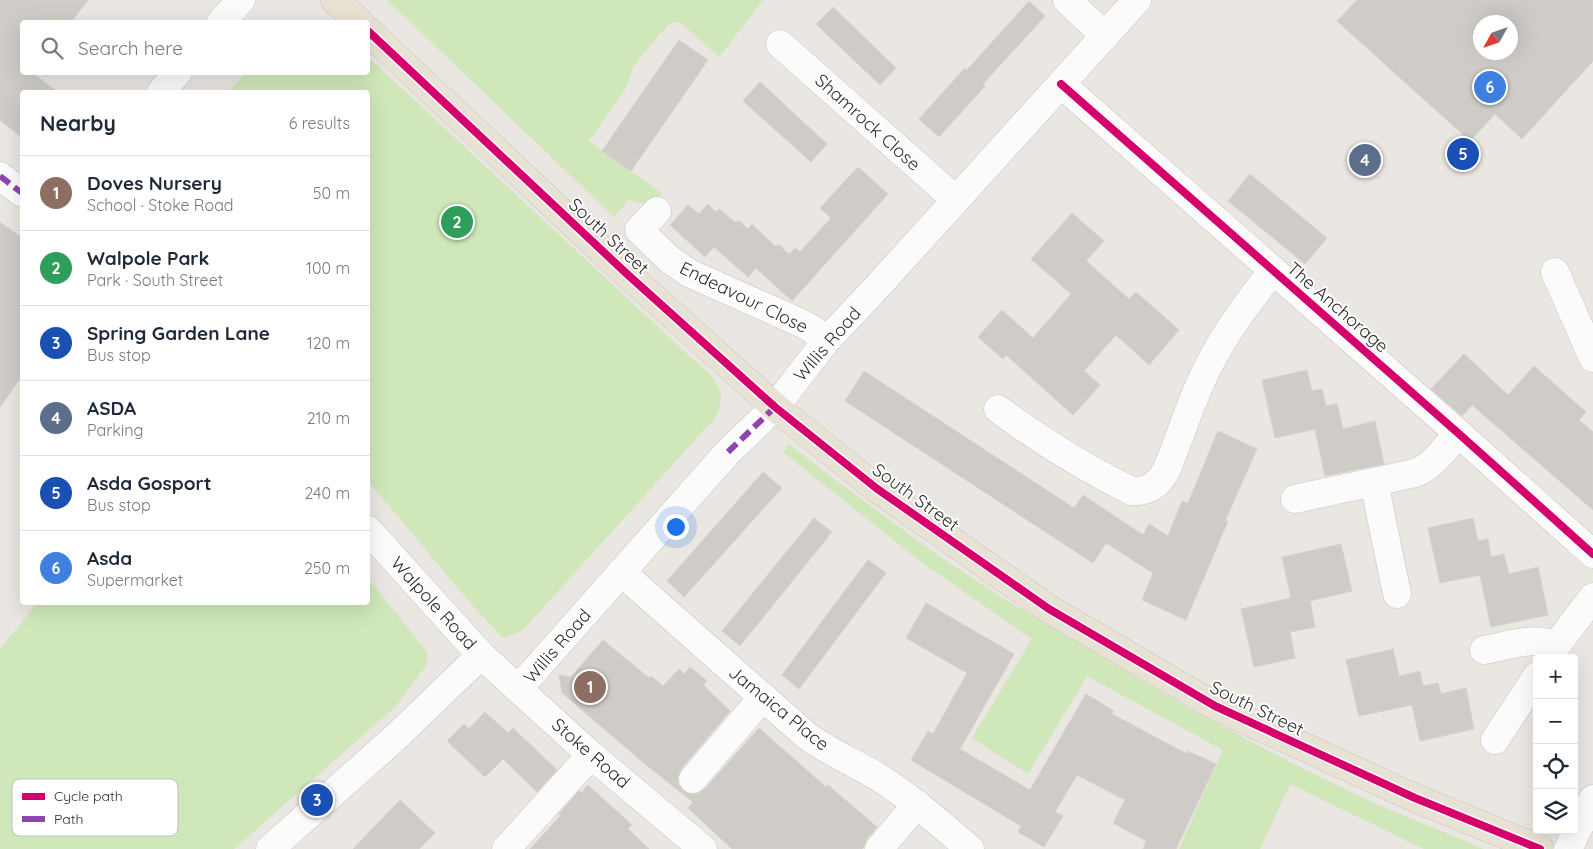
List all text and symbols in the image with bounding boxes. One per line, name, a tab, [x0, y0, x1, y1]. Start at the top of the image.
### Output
north arrow	[1473, 15, 1518, 60]
search box	[20, 20, 370, 75]
icon: search	[38, 34, 66, 62]
text: Search here	[78, 36, 183, 60]
pin: 6	[1474, 68, 1506, 106]
street label: Shamrock Close	[810, 69, 926, 175]
text: Nearby	[40, 110, 116, 136]
text: 6 results	[289, 113, 350, 133]
pin: 5	[1447, 135, 1479, 173]
pin: 4	[1349, 141, 1381, 179]
text: Doves Nursery	[87, 171, 222, 195]
text: 1	[53, 183, 59, 203]
text: 50 m	[313, 183, 350, 203]
street label: South Street	[564, 193, 654, 279]
text: School · Stoke Road	[87, 195, 234, 215]
pin: 2	[441, 203, 473, 241]
text: Walpole Park	[87, 246, 209, 270]
street label: Endeavour Close	[676, 256, 812, 338]
street label: The Anchorage	[1282, 257, 1394, 357]
text: 2	[51, 258, 61, 278]
text: 100 m	[306, 258, 350, 278]
text: Park · South Street	[87, 270, 223, 290]
street label: Willis Road	[788, 302, 866, 386]
text: Spring Garden Lane	[87, 321, 270, 345]
text: 3	[52, 333, 60, 353]
text: 120 m	[307, 333, 350, 353]
text: Bus stop	[87, 345, 151, 365]
text: ASDA	[87, 396, 136, 420]
text: 4	[51, 408, 61, 428]
text: 210 m	[307, 408, 350, 428]
text: Parking	[87, 420, 144, 440]
street label: South Street	[868, 458, 964, 536]
text: Asda Gosport	[87, 471, 212, 495]
text: 5	[51, 483, 61, 503]
text: 240 m	[304, 483, 350, 503]
text: Bus stop	[87, 495, 151, 515]
your location	[663, 514, 689, 540]
text: Asda	[87, 546, 132, 570]
street label: Walpole Road	[386, 552, 482, 654]
text: 6	[52, 558, 60, 578]
text: 250 m	[304, 558, 350, 578]
text: Supermarket	[87, 570, 183, 590]
street label: Willis Road	[518, 604, 596, 688]
map controls	[1533, 654, 1578, 834]
button: +	[1533, 654, 1578, 699]
street label: Jamaica Place	[724, 660, 834, 756]
pin: 1	[574, 668, 606, 706]
street label: South Street	[1206, 675, 1308, 741]
button: −	[1533, 699, 1578, 744]
street label: Stoke Road	[547, 713, 635, 793]
button: locate	[1533, 744, 1578, 789]
legend	[12, 779, 178, 836]
pin: 3	[301, 781, 333, 819]
text: Cycle path	[54, 787, 123, 805]
button: layers	[1533, 789, 1578, 834]
text: Path	[54, 810, 83, 828]

